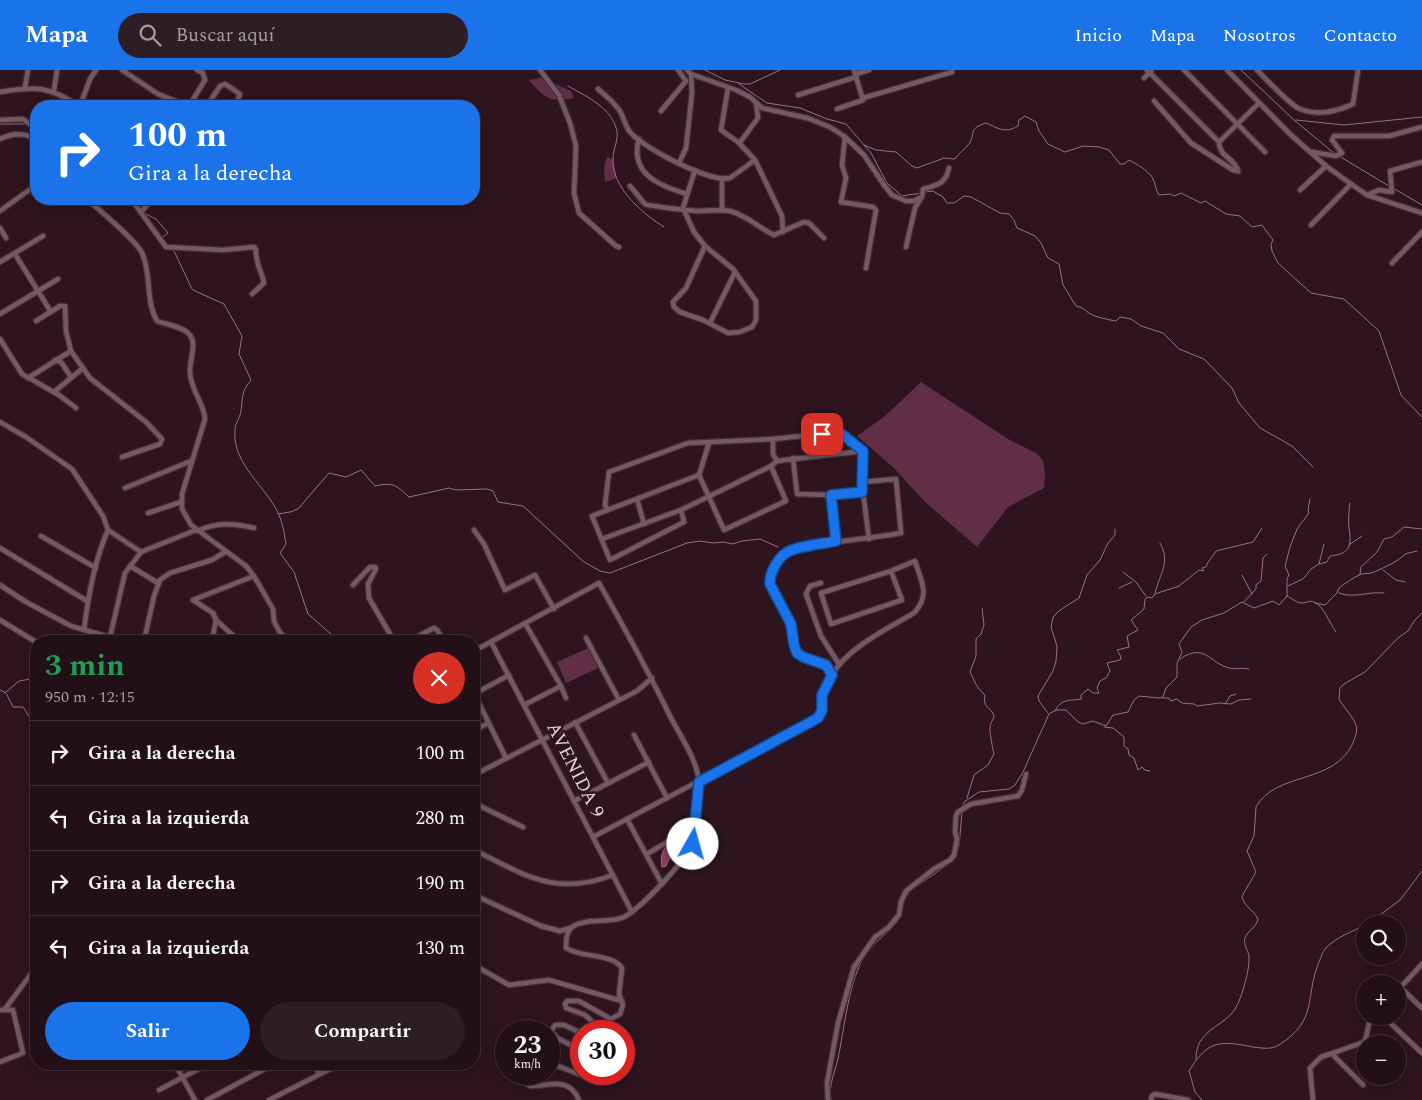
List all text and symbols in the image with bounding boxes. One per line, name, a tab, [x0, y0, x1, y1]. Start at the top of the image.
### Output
search box	[118, 13, 468, 58]
text: Mapa	[25, 17, 88, 53]
icon: search	[136, 21, 164, 49]
text: Buscar aquí	[176, 21, 274, 50]
text: Inicio	[1075, 22, 1122, 49]
text: Mapa	[1150, 22, 1195, 49]
text: Nosotros	[1223, 22, 1296, 49]
text: Contacto	[1324, 22, 1397, 49]
text: 100 m	[128, 109, 227, 162]
icon: right	[45, 120, 110, 185]
text: Gira a la derecha	[128, 157, 292, 190]
pin	[801, 413, 843, 455]
icon: arrive	[808, 420, 836, 448]
text: 3 min	[45, 643, 125, 689]
button: close	[413, 652, 465, 704]
text: 950 m · 12:15	[45, 685, 135, 709]
street label: AVENIDA 9	[538, 717, 612, 823]
icon: right	[45, 739, 73, 767]
text: Gira a la derecha	[88, 739, 235, 768]
text: 100 m	[415, 739, 465, 768]
icon: left	[45, 804, 73, 832]
text: Gira a la izquierda	[88, 804, 249, 833]
text: 280 m	[415, 804, 465, 833]
position arrow	[666, 817, 718, 869]
icon: right	[45, 869, 73, 897]
text: Gira a la derecha	[88, 869, 235, 898]
text: 190 m	[415, 869, 465, 898]
map controls	[1356, 915, 1406, 1085]
button: search	[1356, 915, 1406, 965]
icon: left	[45, 934, 73, 962]
text: Gira a la izquierda	[88, 934, 249, 963]
text: 130 m	[415, 934, 465, 963]
button: +	[1356, 975, 1406, 1025]
button: Salir	[45, 1002, 250, 1060]
button: Compartir	[260, 1002, 465, 1060]
speed limit sign: 30	[570, 1020, 635, 1085]
text: 23	[513, 1027, 542, 1065]
button: −	[1356, 1035, 1406, 1085]
text: km/h	[514, 1055, 541, 1074]

